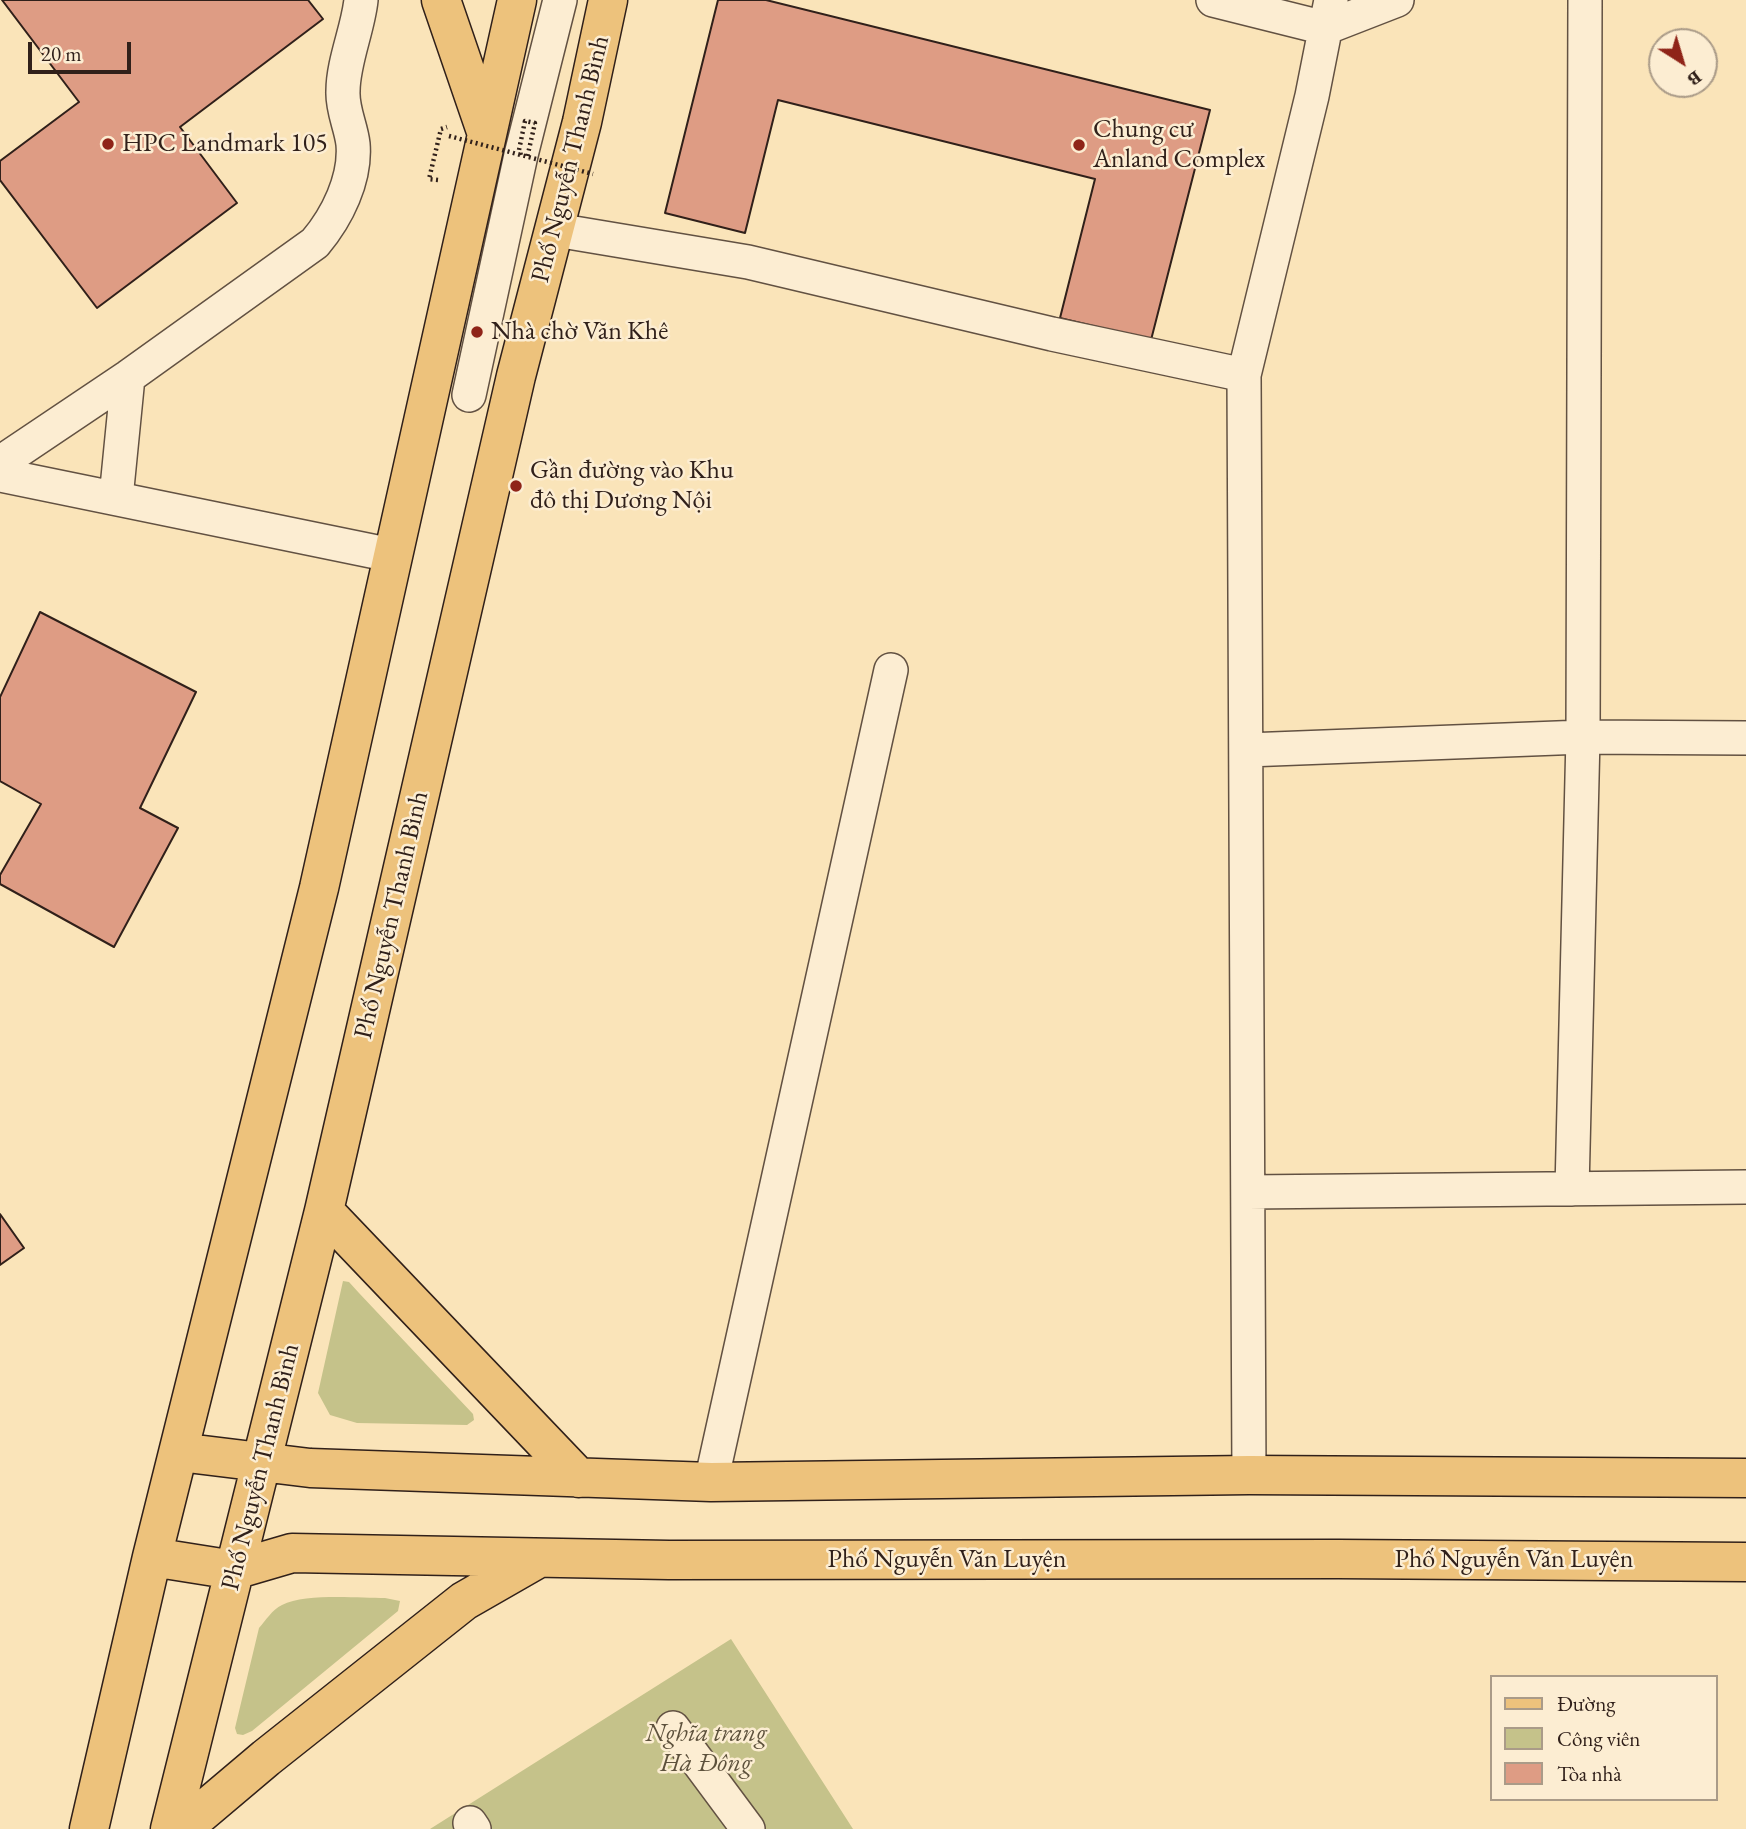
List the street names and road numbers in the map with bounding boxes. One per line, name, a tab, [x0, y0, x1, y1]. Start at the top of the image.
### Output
street label: Phố Nguyễn Thanh Bình	[525, 32, 617, 286]
street label: Phố Nguyễn Thanh Bình	[348, 788, 436, 1042]
street label: Phố Nguyễn Thanh Bình	[215, 1340, 307, 1594]
street label: Phố Nguyễn Văn Luyện	[828, 1544, 1066, 1576]
street label: Phố Nguyễn Văn Luyện	[1395, 1544, 1633, 1576]

